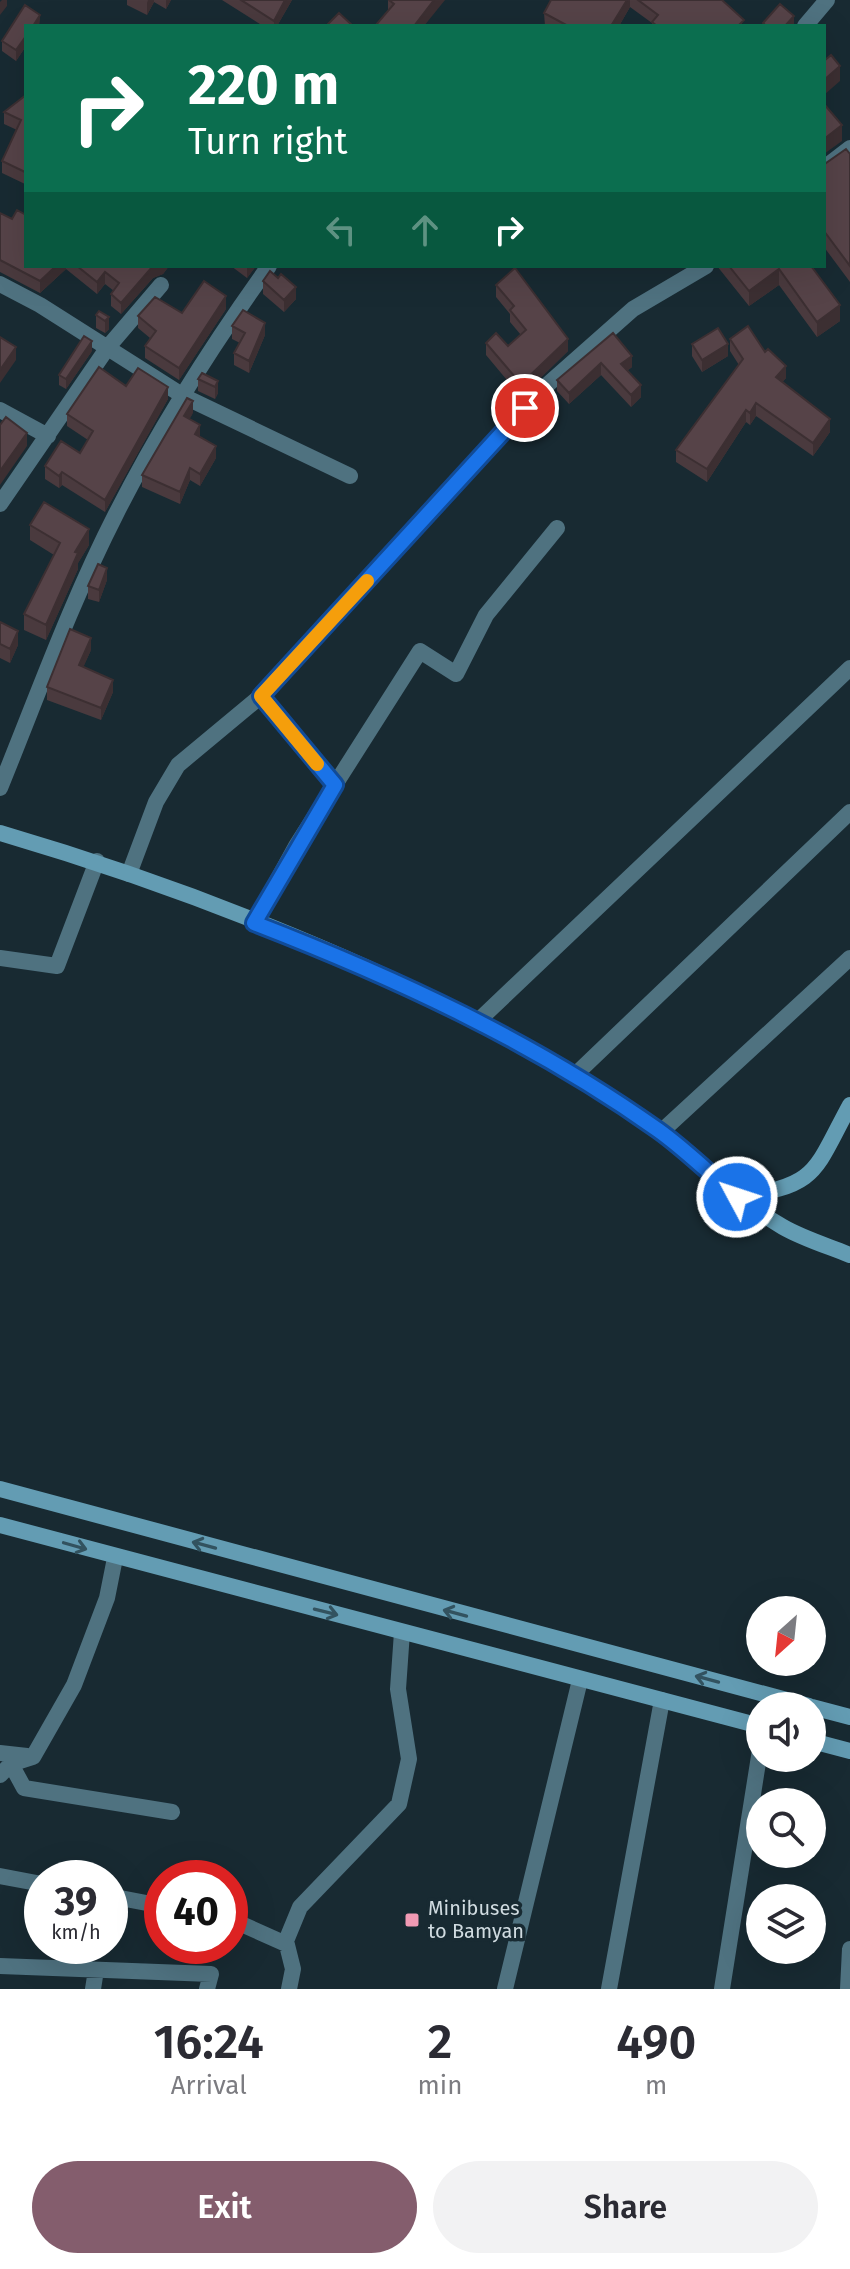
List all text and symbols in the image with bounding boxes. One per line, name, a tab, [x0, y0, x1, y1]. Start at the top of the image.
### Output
text: 220 m	[188, 52, 339, 119]
icon: right	[56, 56, 160, 160]
text: Turn right	[188, 120, 348, 164]
icon: left	[319, 208, 363, 252]
icon: ahead	[403, 208, 447, 252]
icon: right	[487, 208, 531, 252]
pin	[491, 374, 559, 442]
icon: arrive	[503, 386, 547, 430]
position arrow	[695, 1155, 779, 1239]
one-way arrow	[192, 1537, 218, 1552]
one-way arrow	[61, 1539, 87, 1554]
north arrow	[746, 1596, 826, 1676]
map controls	[746, 1596, 826, 1964]
one-way arrow	[443, 1604, 469, 1619]
one-way arrow	[313, 1606, 339, 1621]
one-way arrow	[694, 1671, 720, 1686]
button: sound	[746, 1692, 826, 1772]
button: search	[746, 1788, 826, 1868]
speed limit sign: 40	[144, 1860, 248, 1964]
text: 39	[55, 1878, 97, 1926]
button: layers	[746, 1884, 826, 1964]
place label: Minibuses to Bamyan	[428, 1896, 524, 1943]
marker: Minibuses to Bamyan	[403, 1911, 421, 1929]
text: km/h	[51, 1920, 101, 1944]
text: 16:24	[154, 2013, 264, 2071]
text: 2	[428, 2013, 452, 2071]
text: 490	[616, 2013, 696, 2071]
text: Arrival	[171, 2070, 247, 2101]
text: min	[418, 2070, 462, 2101]
text: m	[645, 2070, 667, 2101]
button: Exit	[32, 2161, 417, 2253]
button: Share	[433, 2161, 818, 2253]

